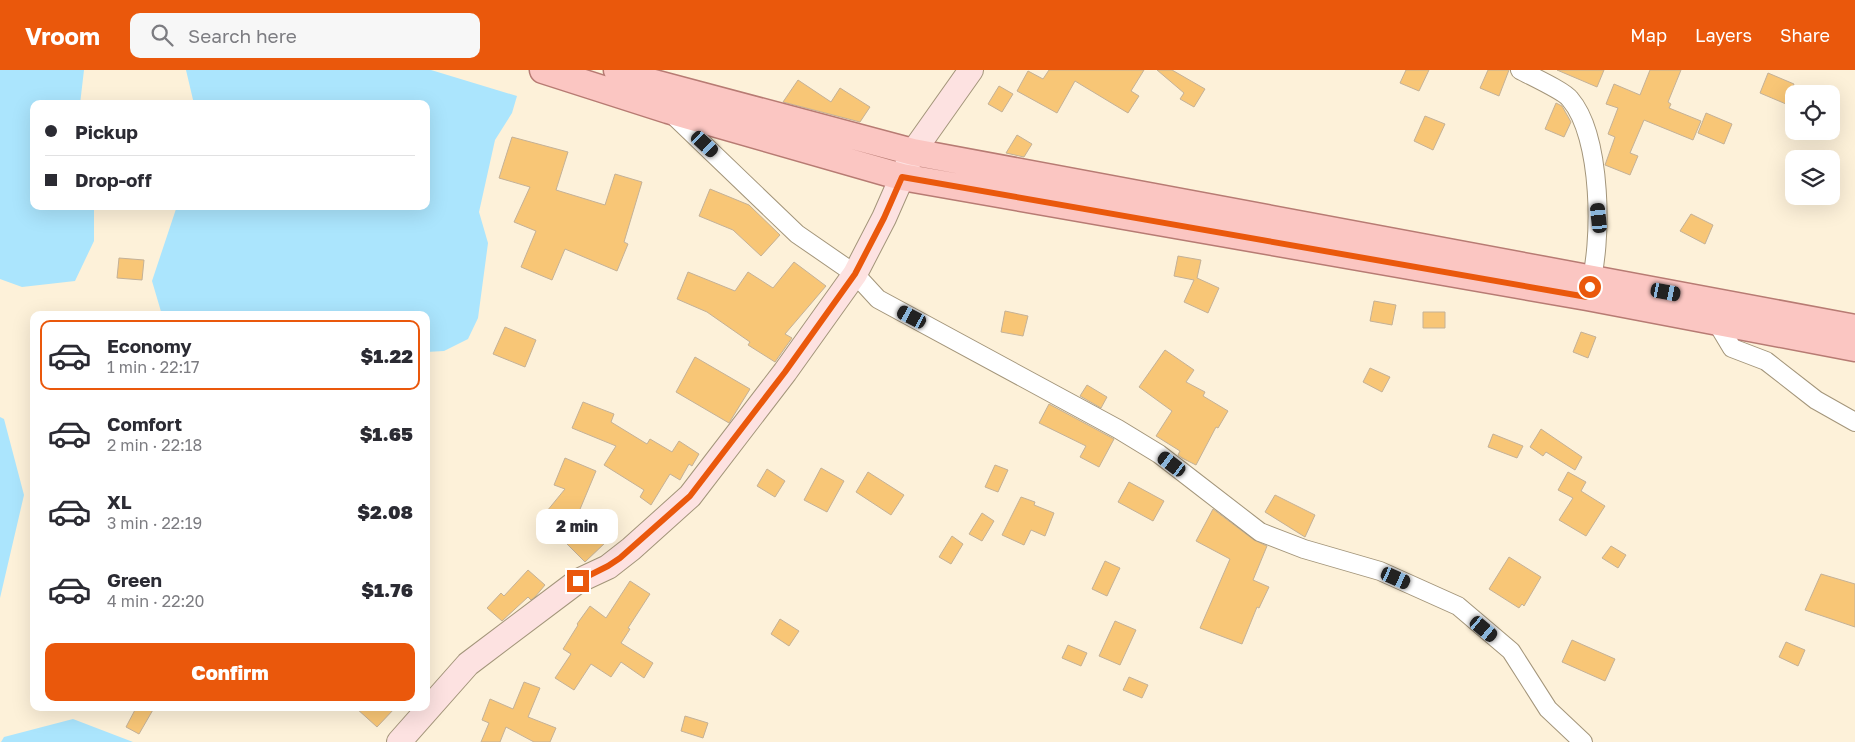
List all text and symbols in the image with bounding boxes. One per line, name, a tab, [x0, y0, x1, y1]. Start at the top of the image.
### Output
search box	[130, 13, 480, 58]
text: Vroom	[25, 21, 100, 50]
icon: search	[148, 21, 176, 49]
text: Search here	[188, 24, 297, 47]
text: Map	[1630, 24, 1667, 46]
text: Layers	[1695, 24, 1752, 46]
text: Share	[1780, 24, 1830, 46]
map controls	[1785, 85, 1840, 205]
button: locate	[1785, 85, 1840, 140]
text: Pickup	[75, 120, 138, 143]
car	[688, 128, 721, 160]
button: layers	[1785, 150, 1840, 205]
text: Drop-off	[75, 168, 152, 191]
car	[1589, 202, 1608, 234]
route start	[1579, 276, 1601, 298]
car	[1649, 282, 1682, 302]
car	[895, 303, 928, 331]
icon: car	[47, 333, 92, 378]
text: Economy	[107, 334, 192, 357]
text: $1.22	[360, 344, 413, 367]
text: 1 min · 22:17	[107, 357, 199, 377]
icon: car	[47, 411, 92, 456]
text: Comfort	[107, 412, 182, 435]
text: $1.65	[360, 422, 413, 445]
text: 2 min · 22:18	[107, 435, 202, 455]
car	[1155, 449, 1188, 479]
icon: car	[47, 489, 92, 534]
text: XL	[107, 490, 132, 513]
text: $2.08	[357, 500, 413, 523]
callout: 2 min	[537, 508, 619, 544]
text: 3 min · 22:19	[107, 513, 202, 533]
text: 2 min	[556, 516, 598, 536]
car	[1379, 565, 1412, 591]
icon: car	[47, 567, 92, 612]
text: Green	[107, 568, 162, 591]
route end	[567, 570, 589, 592]
text: $1.76	[361, 578, 413, 601]
text: 4 min · 22:20	[107, 591, 204, 611]
car	[1467, 614, 1500, 644]
button: Confirm	[45, 643, 415, 701]

